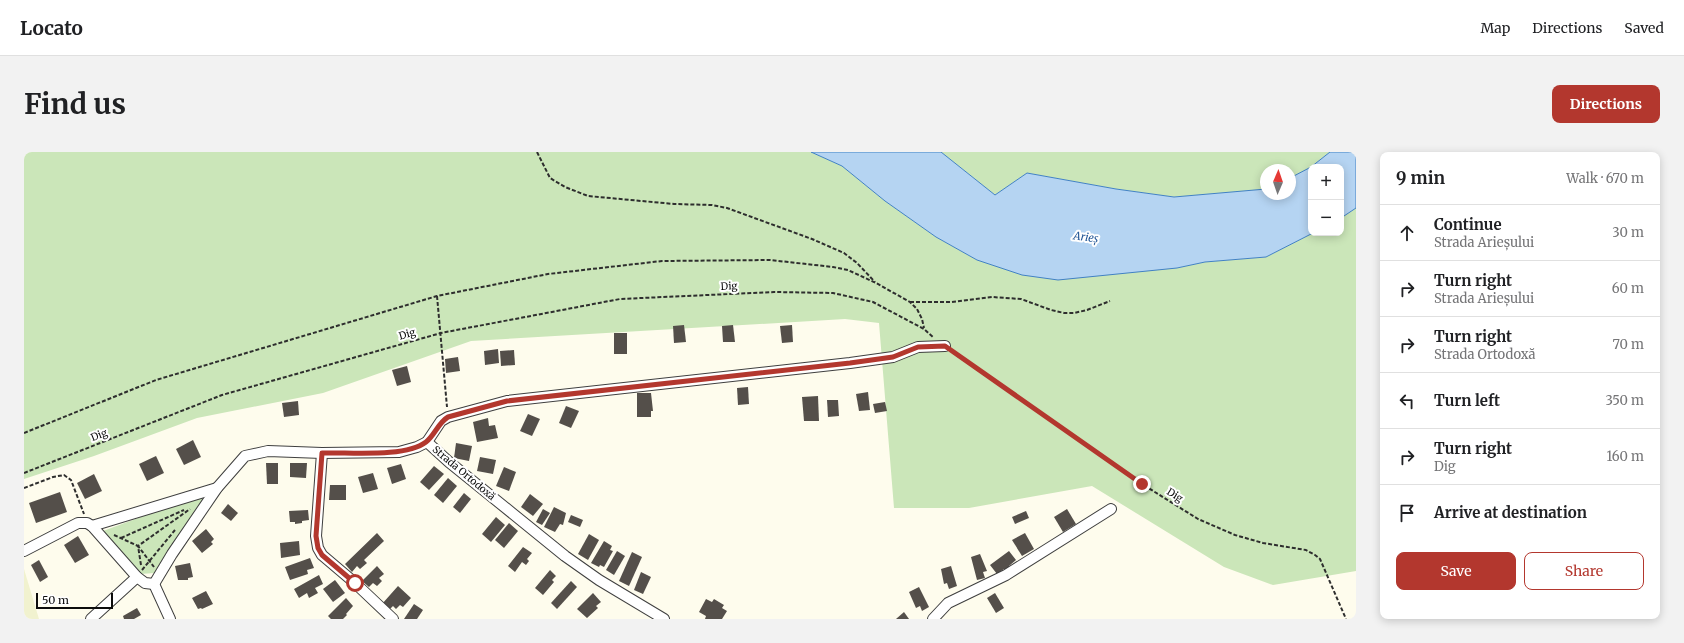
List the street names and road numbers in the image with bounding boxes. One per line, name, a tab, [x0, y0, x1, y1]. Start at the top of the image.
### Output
street label: Dig	[720, 279, 738, 293]
street label: Dig	[397, 325, 417, 343]
street label: Dig	[89, 426, 109, 444]
street label: Strada Ortodoxă	[430, 443, 499, 503]
street label: Dig	[1164, 485, 1186, 505]

